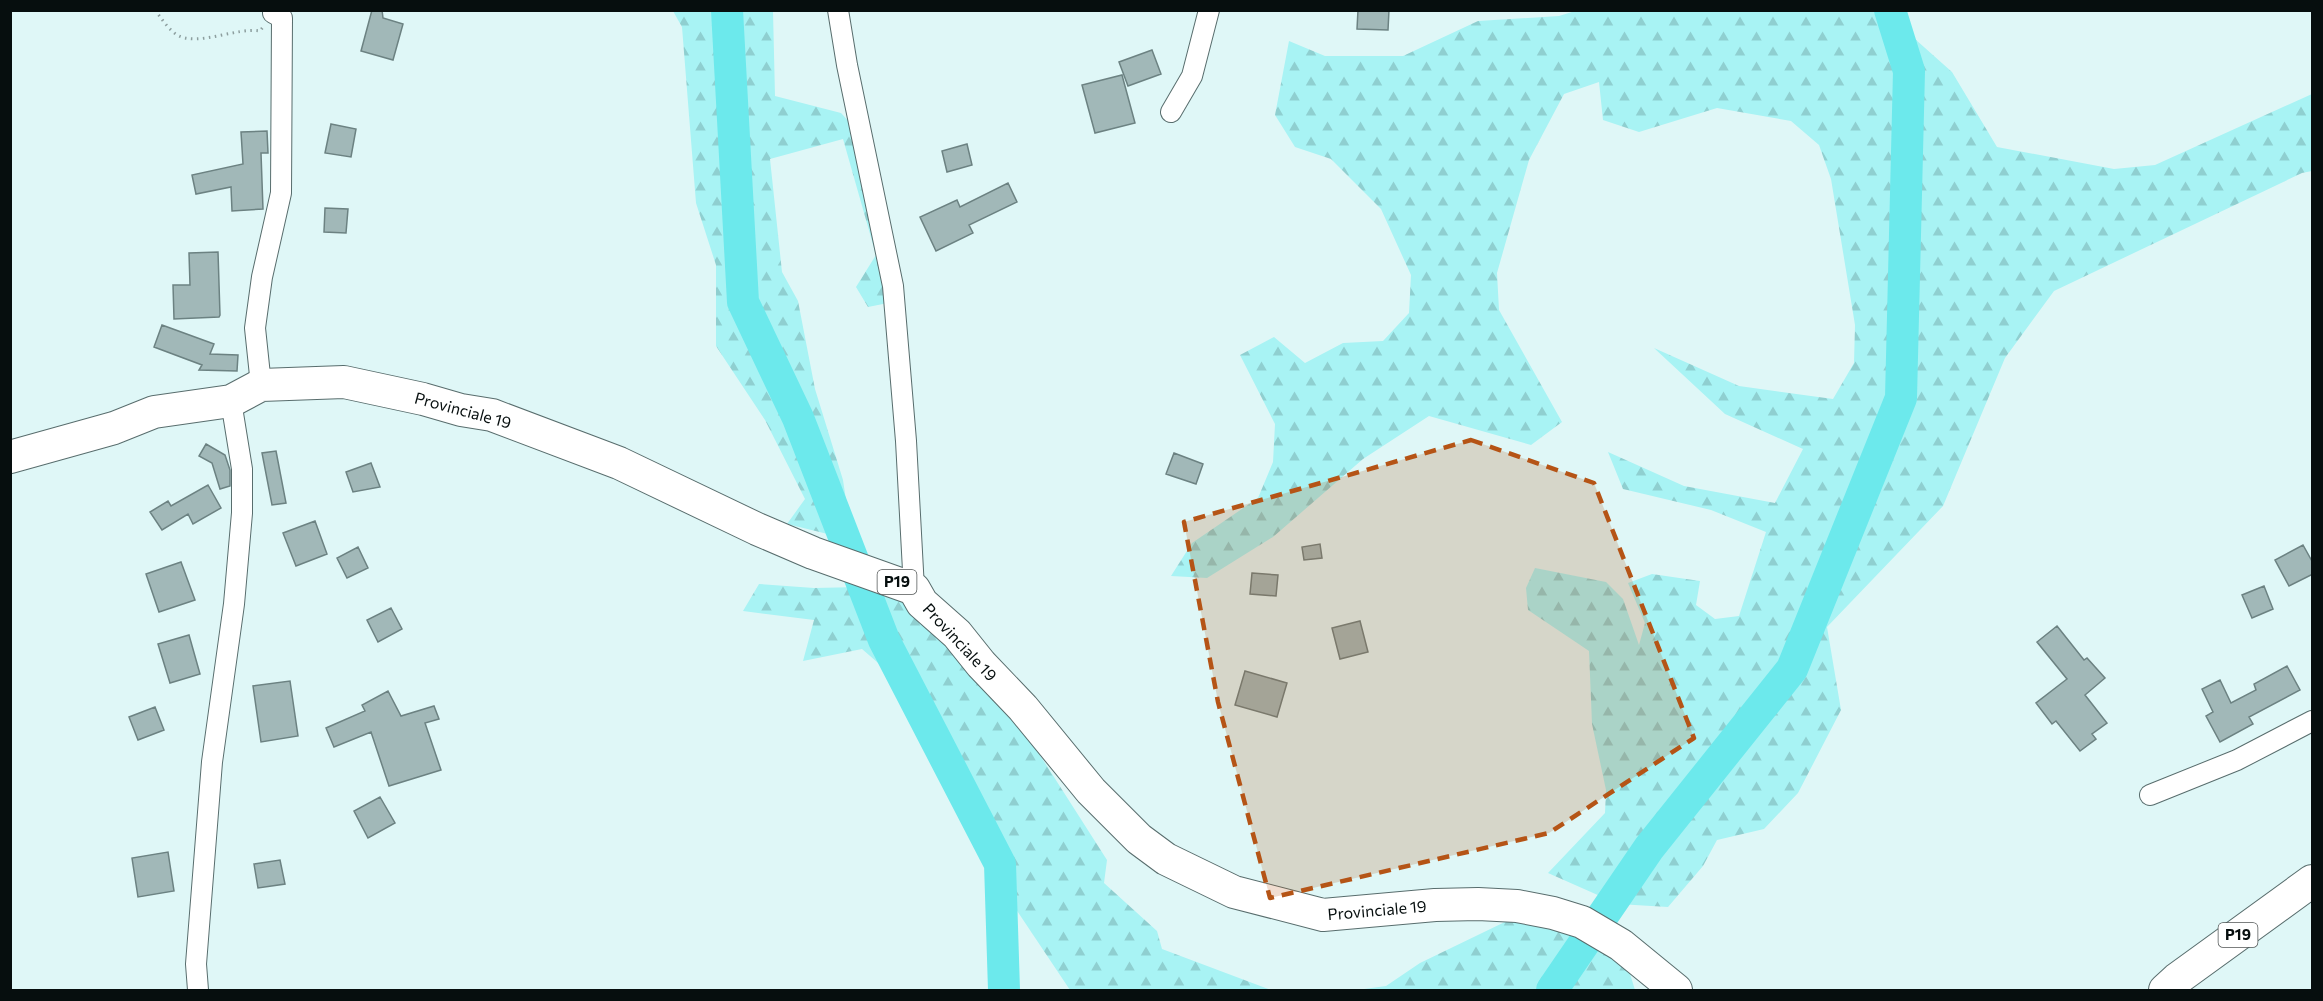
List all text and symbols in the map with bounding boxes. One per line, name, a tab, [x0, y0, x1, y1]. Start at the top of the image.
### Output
street label: Provinciale 19	[413, 387, 514, 432]
road number: P19	[878, 570, 916, 594]
street label: Provinciale 19	[920, 599, 1001, 684]
street label: Provinciale 19	[1327, 896, 1427, 923]
road number: P19	[2218, 923, 2258, 947]

